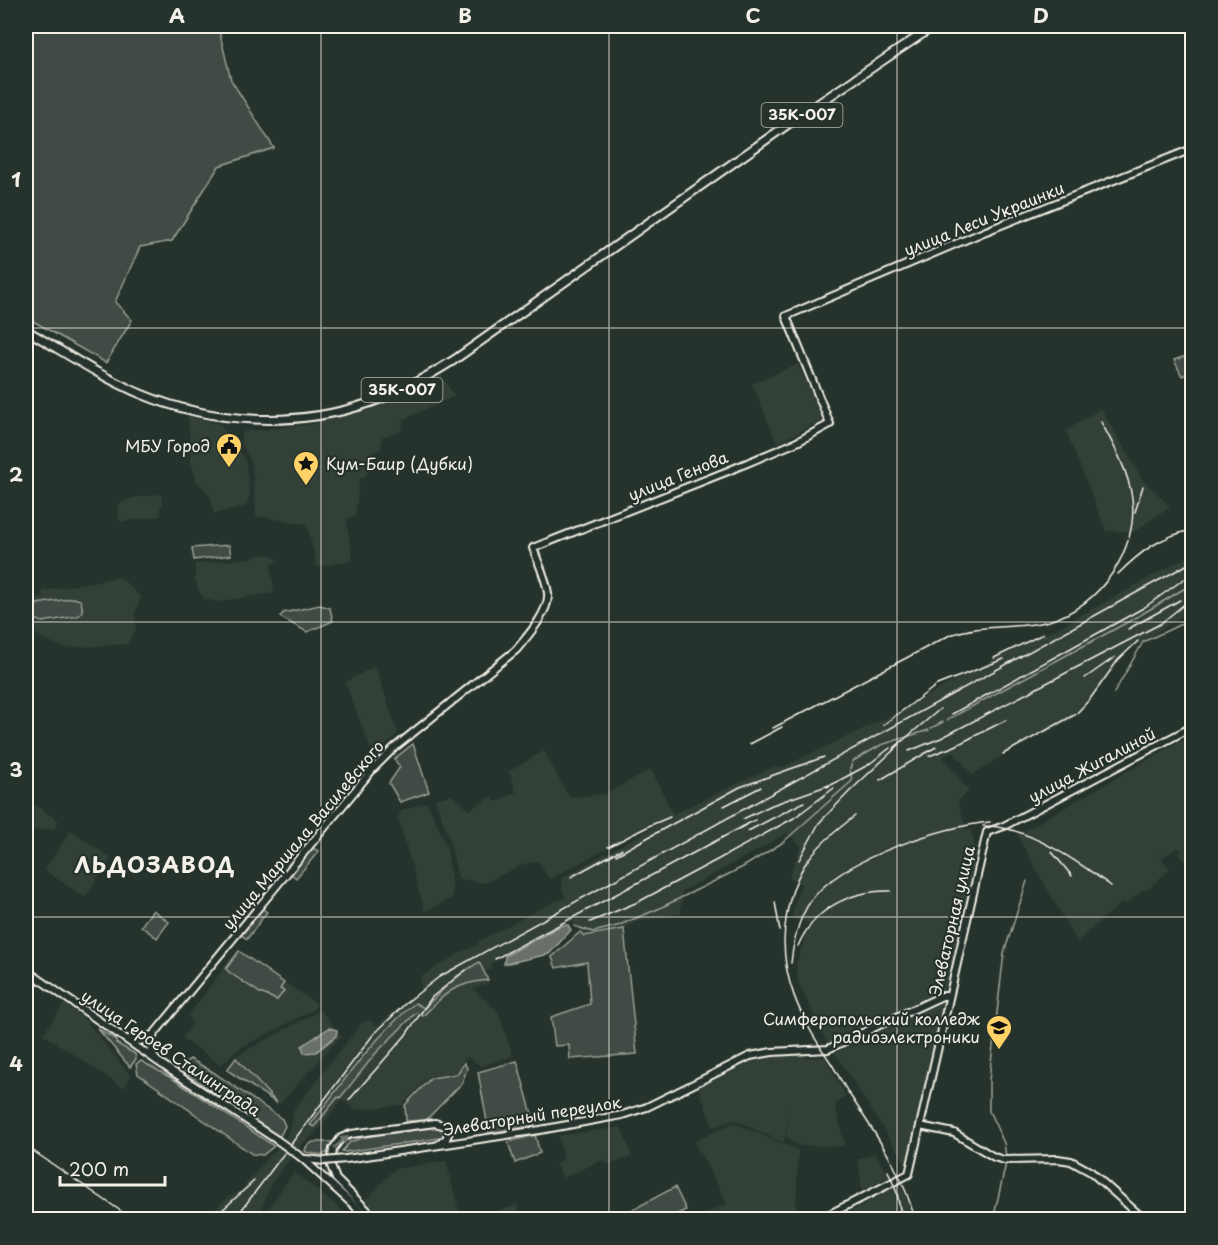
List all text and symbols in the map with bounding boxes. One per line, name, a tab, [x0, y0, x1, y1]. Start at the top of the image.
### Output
text: A	[169, 0, 185, 30]
text: B	[458, 0, 472, 30]
text: C	[745, 0, 761, 30]
text: D	[1033, 0, 1049, 30]
road number: 35К-007	[762, 103, 842, 127]
text: 1	[11, 164, 21, 194]
street label: улица Леси Украинки	[900, 175, 1067, 261]
road number: 35К-007	[362, 378, 442, 402]
public building icon: МБУ Город	[214, 431, 244, 469]
place label: МБУ Город	[125, 433, 210, 457]
street label: улица Генова	[624, 444, 731, 506]
place icon: Кум-Баир (Дубки)	[291, 449, 321, 487]
place label: Кум-Баир (Дубки)	[326, 451, 473, 475]
text: 2	[9, 459, 23, 489]
street label: улица Жигалиной	[1024, 720, 1159, 808]
street label: улица Маршала Василевского	[216, 734, 389, 934]
text: 3	[9, 754, 23, 784]
street label: Элеваторная улица	[922, 843, 980, 998]
district label: ЛЬДОЗАВОД	[74, 847, 236, 880]
street label: улица Героев Сталинграда	[77, 983, 266, 1121]
place label: Симферопольский колледж радиоэлектроники	[763, 1006, 981, 1048]
school or university icon: Симферопольский колледж радиоэлектроники	[984, 1013, 1014, 1051]
text: 4	[9, 1048, 23, 1078]
street label: Элеваторный переулок	[441, 1089, 623, 1141]
one-way arrow	[333, 1135, 349, 1148]
scale bar	[60, 1149, 165, 1187]
text: 200 m	[69, 1155, 129, 1182]

